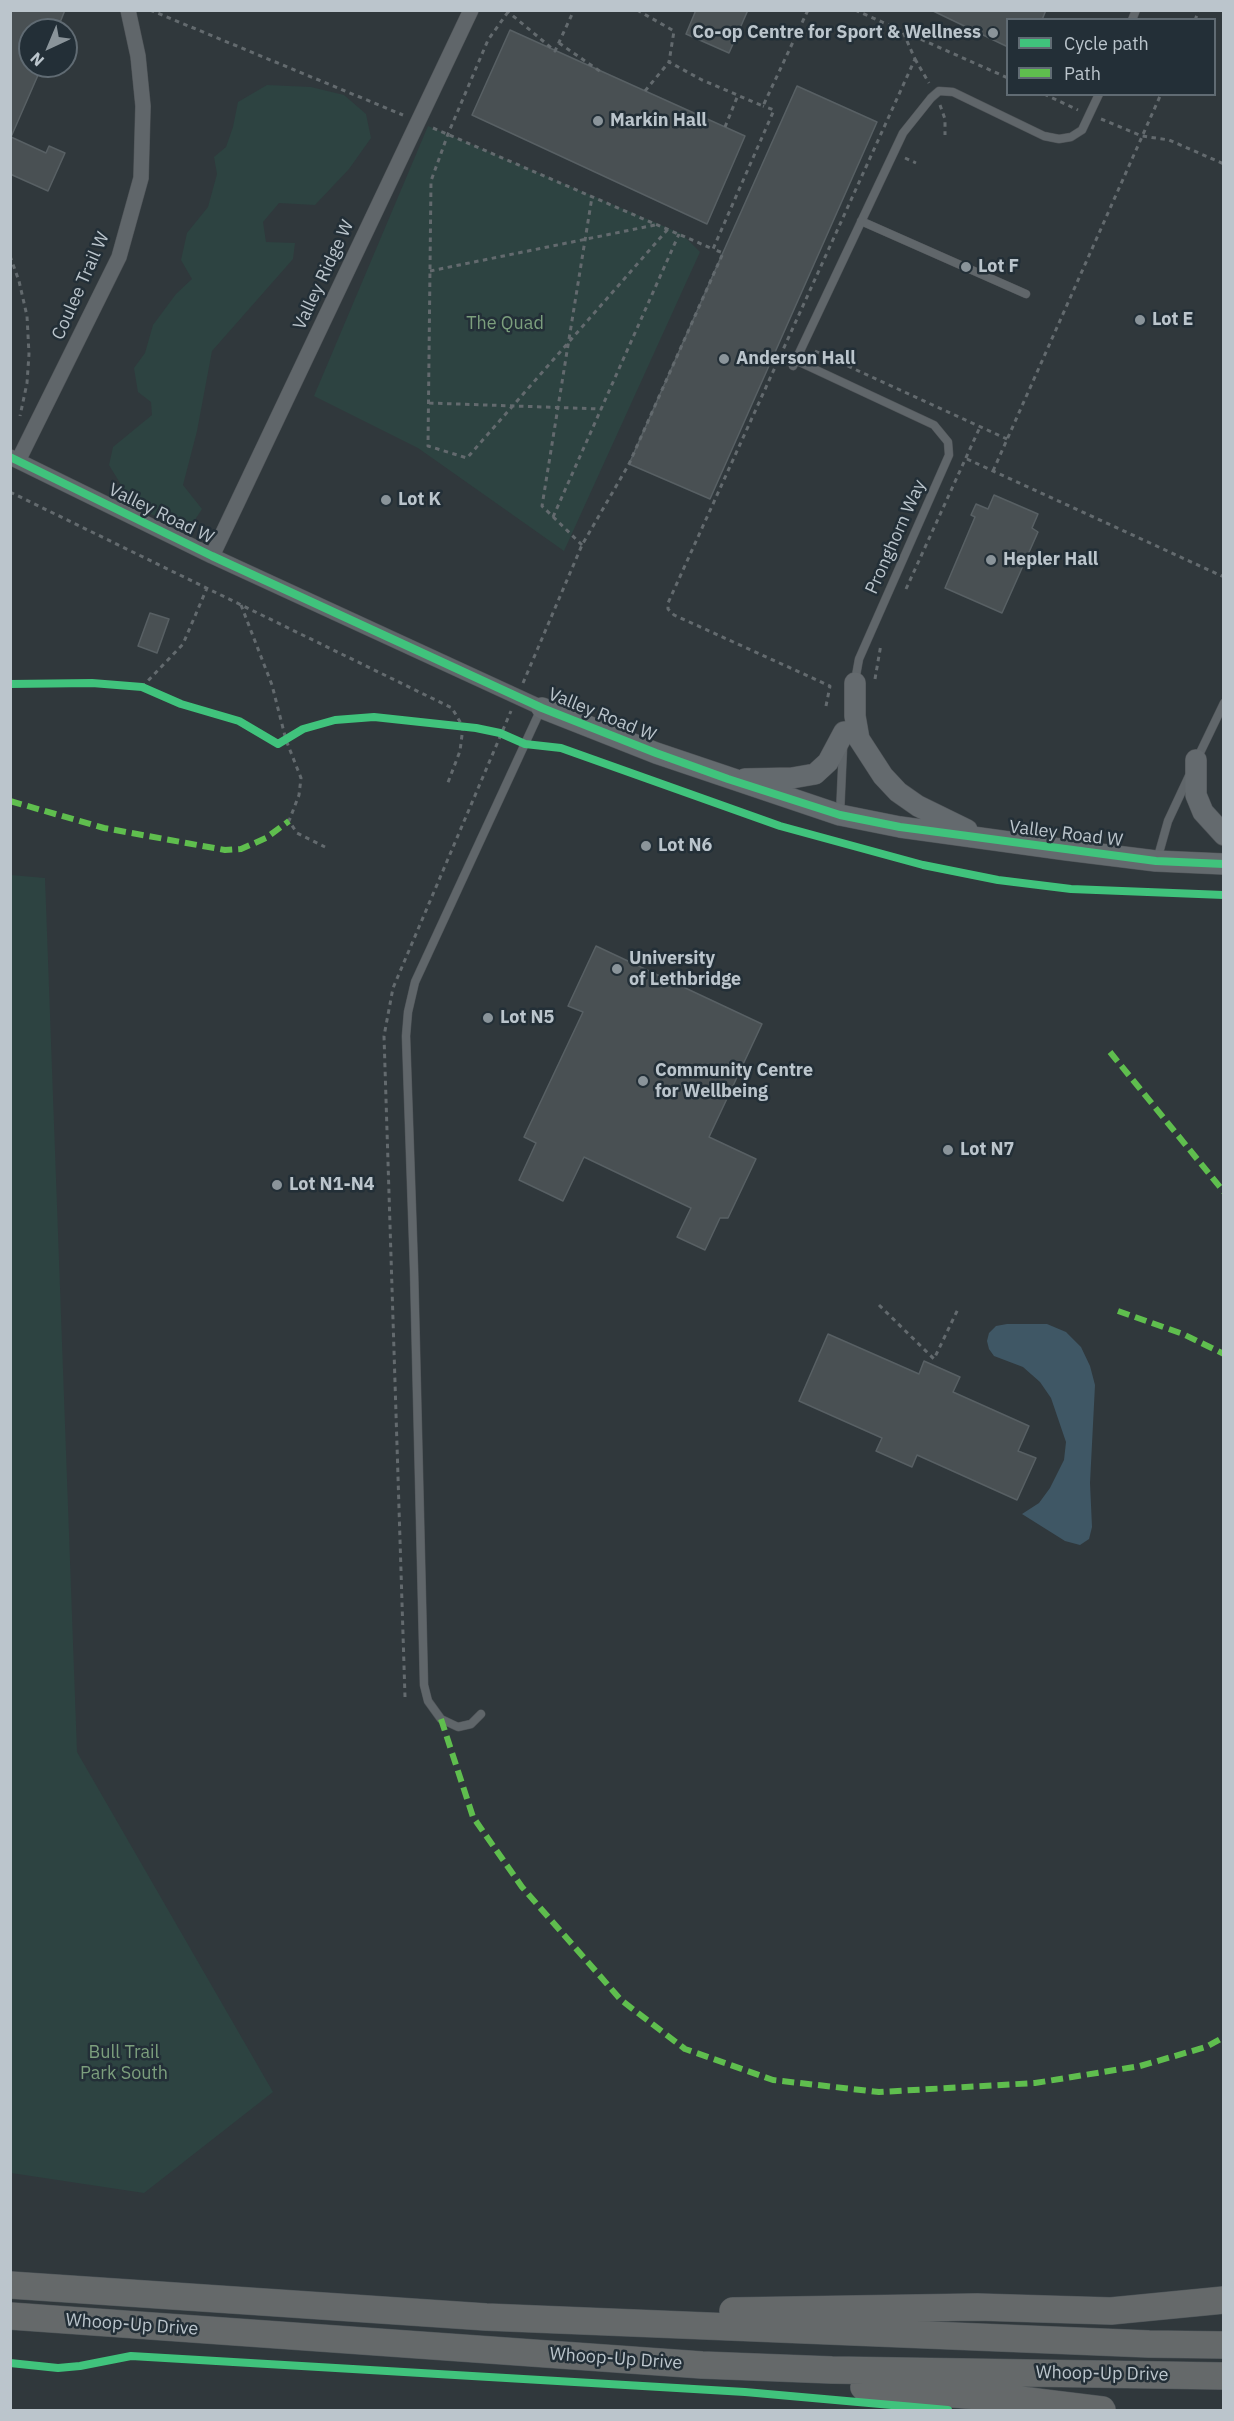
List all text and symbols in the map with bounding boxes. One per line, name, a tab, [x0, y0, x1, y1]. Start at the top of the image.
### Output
north arrow	[18, 18, 78, 78]
legend	[1006, 18, 1216, 96]
place label: Co-op Centre for Sport & Wellness	[692, 22, 981, 44]
marker: Co-op Centre for Sport & Wellness	[986, 26, 1000, 40]
text: Cycle path	[1064, 32, 1149, 55]
text: N	[26, 48, 48, 71]
text: Path	[1064, 62, 1101, 85]
place label: Markin Hall	[610, 110, 707, 132]
marker: Markin Hall	[591, 114, 605, 128]
street label: Valley Ridge W	[289, 217, 359, 333]
street label: Coulee Trail W	[48, 229, 114, 343]
place label: Lot F	[978, 256, 1019, 278]
marker: Lot F	[959, 260, 973, 274]
place label: Lot E	[1152, 309, 1193, 331]
park label: The Quad	[466, 313, 544, 335]
marker: Lot E	[1133, 313, 1147, 327]
place label: Anderson Hall	[736, 348, 856, 370]
marker: Anderson Hall	[717, 352, 731, 366]
street label: Pronghorn Way	[861, 477, 931, 597]
street label: Valley Road W	[105, 479, 217, 549]
place label: Lot K	[398, 489, 441, 511]
marker: Lot K	[379, 493, 393, 507]
place label: Hepler Hall	[1003, 549, 1098, 571]
marker: Hepler Hall	[984, 553, 998, 567]
street label: Valley Road W	[545, 684, 659, 746]
street label: Valley Road W	[1008, 816, 1124, 852]
place label: Lot N6	[658, 835, 712, 857]
marker: Lot N6	[639, 839, 653, 853]
place label: University of Lethbridge	[629, 948, 741, 990]
marker: University of Lethbridge	[610, 962, 624, 976]
place label: Lot N5	[500, 1007, 554, 1029]
marker: Lot N5	[481, 1011, 495, 1025]
place label: Community Centre for Wellbeing	[655, 1060, 813, 1102]
marker: Community Centre for Wellbeing	[636, 1074, 650, 1088]
place label: Lot N7	[960, 1139, 1014, 1161]
marker: Lot N7	[941, 1143, 955, 1157]
place label: Lot N1-N4	[289, 1174, 374, 1196]
marker: Lot N1-N4	[270, 1178, 284, 1192]
park label: Bull Trail Park South	[80, 2042, 168, 2084]
street label: Whoop-Up Drive	[65, 2310, 199, 2340]
street label: Whoop-Up Drive	[549, 2344, 683, 2374]
street label: Whoop-Up Drive	[1035, 2362, 1169, 2386]

